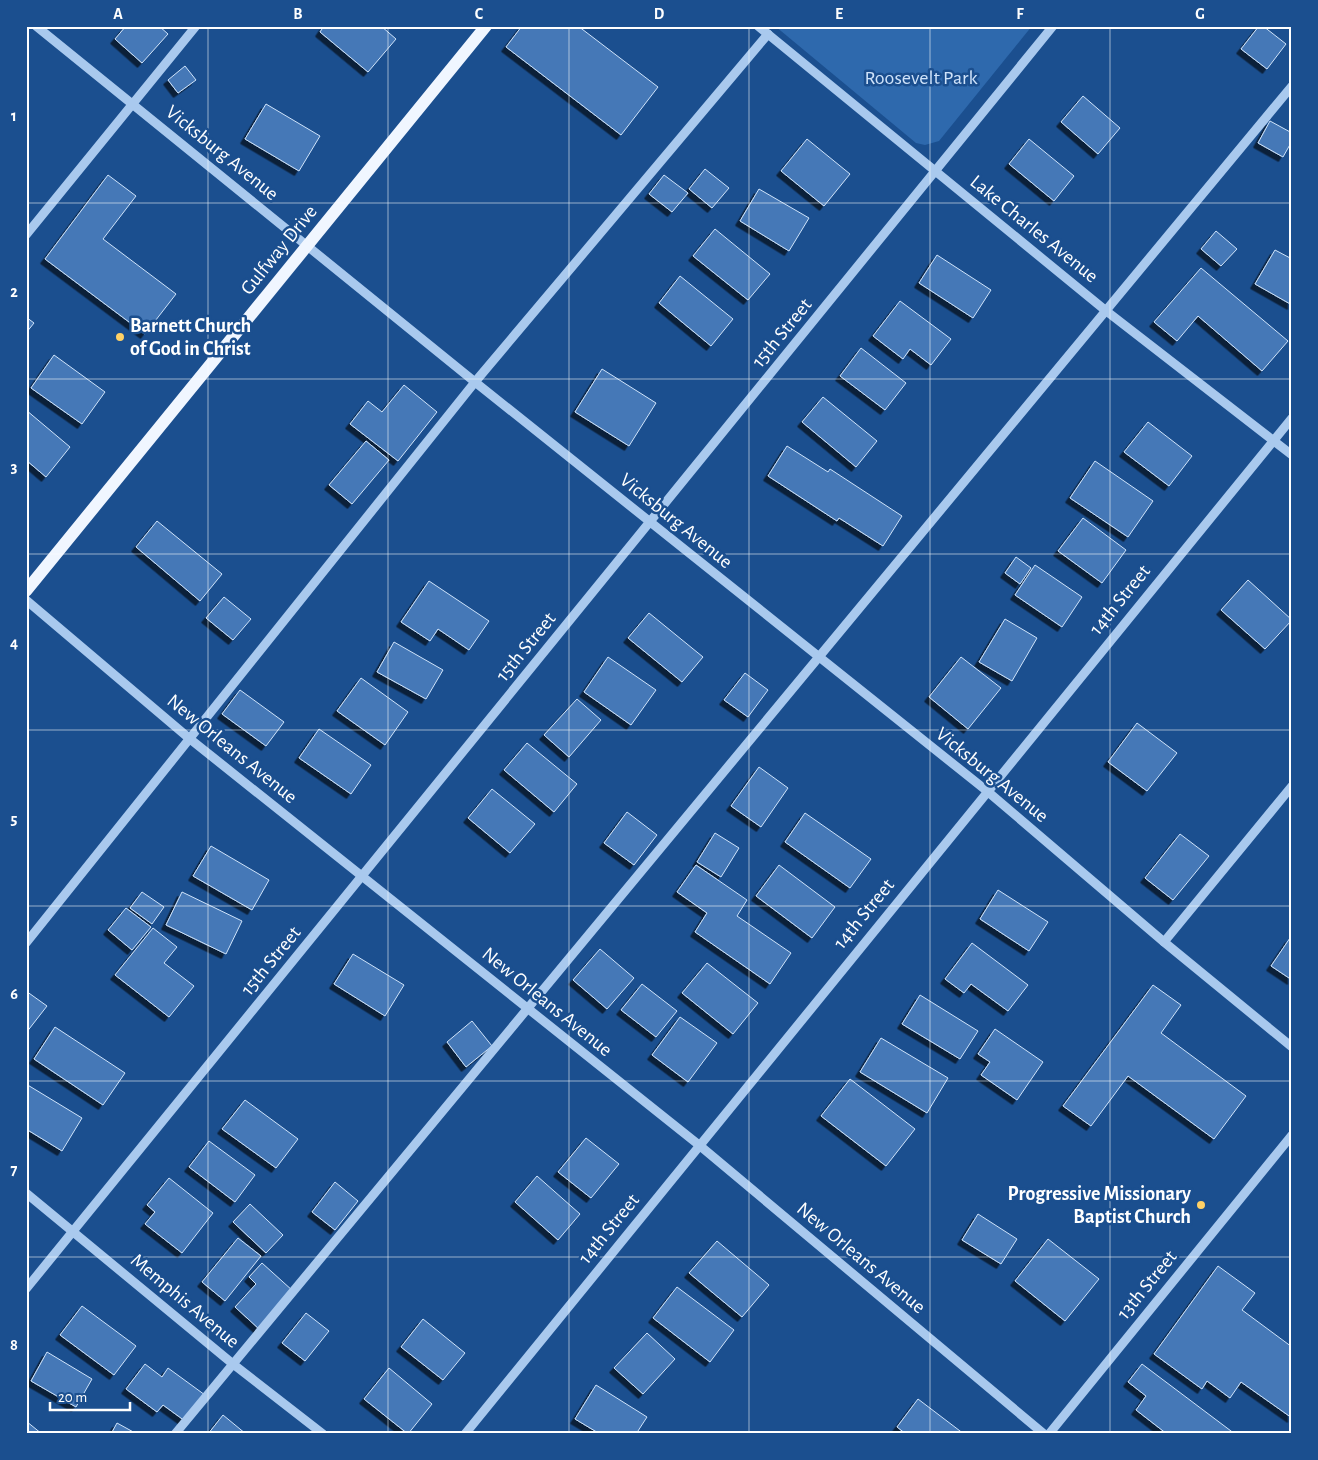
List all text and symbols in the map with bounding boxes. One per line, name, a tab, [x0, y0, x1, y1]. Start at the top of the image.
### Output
text: A	[113, 6, 123, 22]
text: B	[293, 6, 303, 22]
text: C	[475, 6, 484, 22]
text: D	[654, 6, 665, 22]
text: E	[835, 6, 843, 22]
text: F	[1016, 6, 1024, 22]
text: G	[1195, 6, 1205, 22]
park label: Roosevelt Park	[864, 68, 978, 88]
street label: Vicksburg Avenue	[162, 102, 282, 204]
text: 1	[11, 108, 17, 124]
street label: Lake Charles Avenue	[966, 171, 1102, 287]
street label: Gulfway Drive	[237, 201, 321, 299]
text: 2	[10, 284, 18, 300]
street label: 15th Street	[748, 294, 816, 371]
place label: Barnett Church of God in Christ	[130, 316, 251, 359]
marker: Barnett Church of God in Christ	[114, 331, 126, 343]
text: 3	[11, 459, 18, 475]
street label: Vicksburg Avenue	[616, 470, 736, 572]
street label: 14th Street	[1086, 561, 1154, 639]
street label: 15th Street	[492, 608, 560, 685]
text: 4	[10, 635, 18, 651]
street label: New Orleans Avenue	[163, 691, 301, 807]
street label: Vicksburg Avenue	[932, 724, 1052, 826]
text: 5	[11, 811, 18, 827]
street label: 14th Street	[830, 875, 898, 953]
street label: 15th Street	[237, 922, 305, 999]
street label: New Orleans Avenue	[478, 944, 616, 1060]
text: 6	[10, 986, 18, 1002]
text: 7	[11, 1162, 18, 1178]
place label: Progressive Missionary Baptist Church	[1008, 1184, 1191, 1227]
street label: 14th Street	[575, 1190, 643, 1268]
street label: New Orleans Avenue	[793, 1199, 929, 1317]
marker: Progressive Missionary Baptist Church	[1195, 1199, 1207, 1211]
street label: 13th Street	[1113, 1246, 1181, 1323]
street label: Memphis Avenue	[127, 1250, 243, 1352]
text: 8	[10, 1337, 18, 1353]
scale bar	[50, 1380, 130, 1412]
text: 20 m	[58, 1390, 87, 1405]

